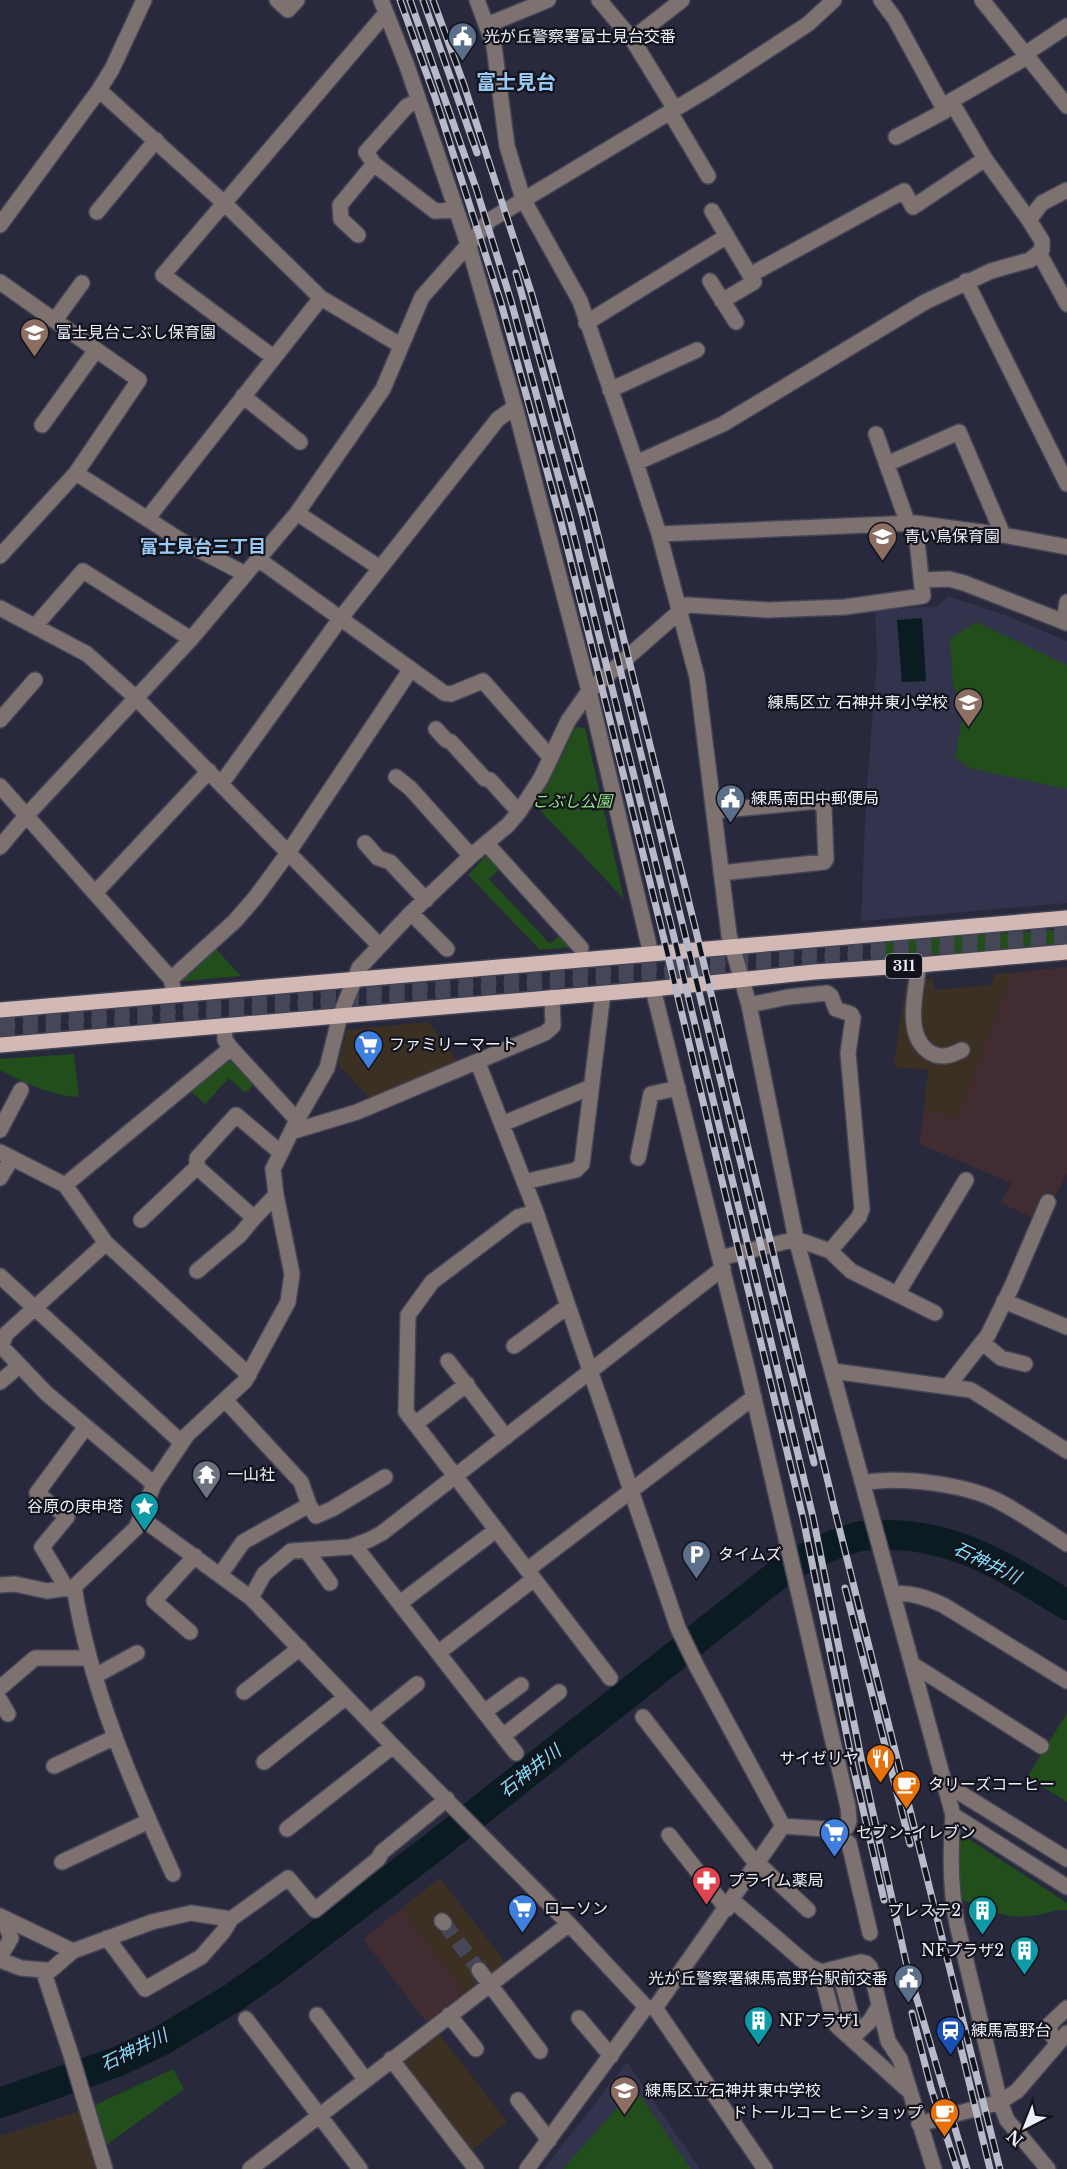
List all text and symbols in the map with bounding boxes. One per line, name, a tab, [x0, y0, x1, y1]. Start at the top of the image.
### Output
public building icon: 光が丘警察署富士見台交番	[447, 20, 479, 62]
place label: 光が丘警察署富士見台交番	[484, 26, 676, 46]
district label: 富士見台	[476, 70, 556, 94]
school or university icon: 富士見台こぶし保育園	[19, 316, 51, 358]
place label: 富士見台こぶし保育園	[56, 322, 216, 342]
school or university icon: 青い鳥保育園	[867, 520, 899, 562]
place label: 青い鳥保育園	[904, 526, 1000, 546]
district label: 富士見台三丁目	[140, 536, 266, 558]
school or university icon: 練馬区立 石神井東小学校	[953, 686, 985, 728]
place label: 練馬区立 石神井東小学校	[767, 692, 948, 712]
public building icon: 練馬南田中郵便局	[714, 782, 746, 824]
place label: 練馬南田中郵便局	[751, 788, 879, 808]
park label: こぶし公園	[532, 791, 614, 811]
road number: 311	[886, 954, 922, 978]
supermarket icon: ファミリーマート	[352, 1028, 384, 1070]
place label: ファミリーマート	[389, 1034, 517, 1054]
temple icon: 一山社	[190, 1458, 222, 1500]
place label: 一山社	[227, 1464, 275, 1484]
place icon: 谷原の庚申塔	[128, 1490, 160, 1532]
place label: 谷原の庚申塔	[27, 1496, 123, 1516]
water label: 石神井川	[950, 1537, 1026, 1590]
parking icon: タイムズ	[681, 1538, 713, 1580]
place label: タイムズ	[718, 1544, 782, 1564]
water label: 石神井川	[495, 1739, 567, 1802]
restaurant icon: サイゼリヤ	[864, 1742, 896, 1784]
place label: サイゼリヤ	[779, 1748, 859, 1768]
cafe icon: タリーズコーヒー	[891, 1768, 923, 1810]
place label: タリーズコーヒー	[928, 1774, 1055, 1794]
supermarket icon: セブン-イレブン	[819, 1816, 851, 1858]
place label: セブン-イレブン	[856, 1822, 975, 1842]
pharmacy icon: プライム薬局	[691, 1864, 723, 1906]
place label: プライム薬局	[728, 1870, 824, 1890]
supermarket icon: ローソン	[507, 1892, 539, 1934]
building icon: プレステ2	[966, 1894, 998, 1936]
place label: ローソン	[544, 1898, 608, 1918]
place label: プレステ2	[887, 1900, 961, 1920]
building icon: NFプラザ2	[1009, 1934, 1041, 1976]
place label: NFプラザ2	[921, 1940, 1004, 1960]
public building icon: 光が丘警察署練馬高野台駅前交番	[893, 1962, 925, 2004]
place label: 光が丘警察署練馬高野台駅前交番	[648, 1968, 888, 1988]
building icon: NFプラザ1	[742, 2004, 774, 2046]
place label: NFプラザ1	[779, 2010, 859, 2030]
station icon: 練馬高野台	[934, 2014, 966, 2056]
place label: 練馬高野台	[971, 2020, 1051, 2040]
water label: 石神井川	[97, 2023, 173, 2076]
school or university icon: 練馬区立石神井東中学校	[608, 2074, 640, 2116]
place label: 練馬区立石神井東中学校	[645, 2080, 821, 2100]
cafe icon: ドトールコーヒーショップ	[928, 2096, 960, 2138]
north arrow	[995, 2097, 1055, 2157]
place label: ドトールコーヒーショップ	[732, 2102, 923, 2122]
text: N	[1003, 2126, 1027, 2151]

